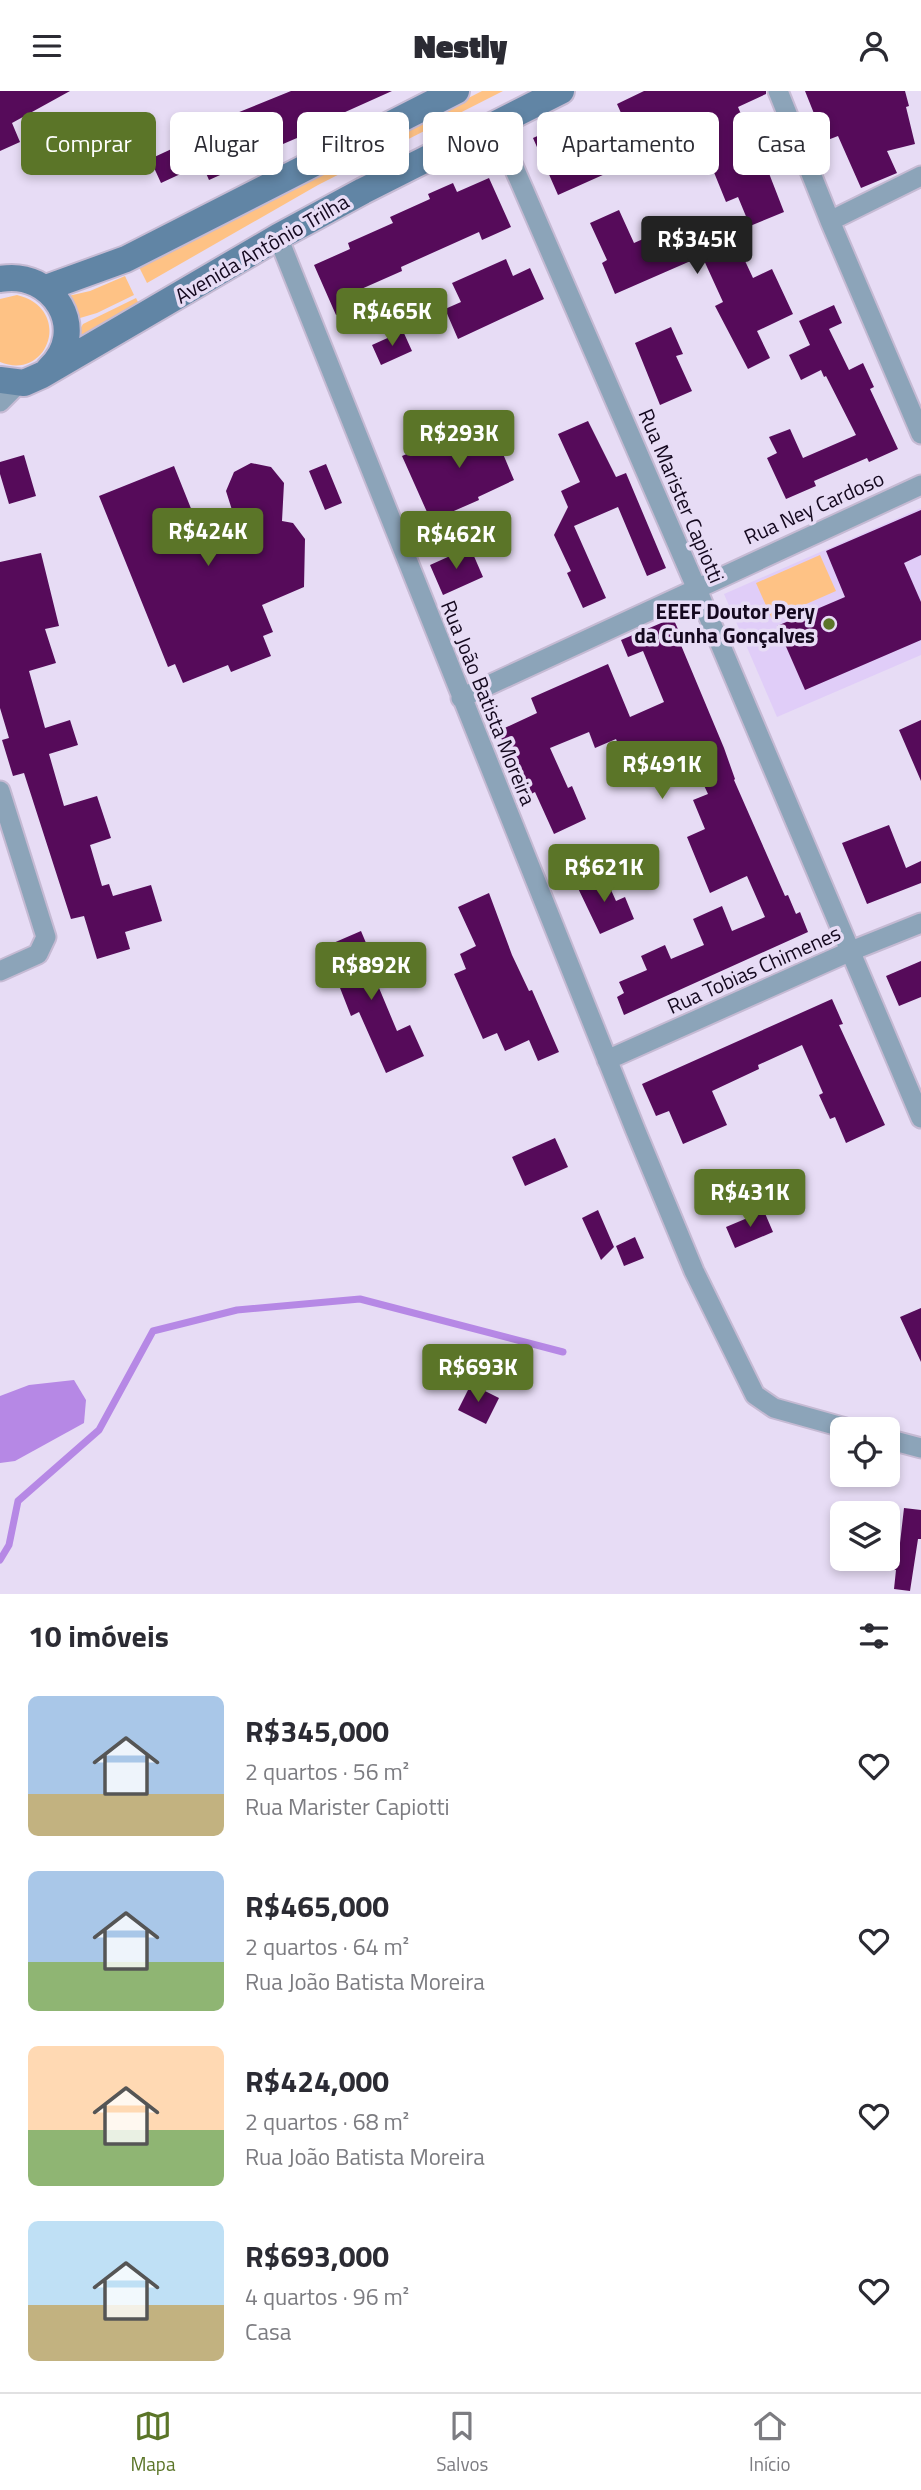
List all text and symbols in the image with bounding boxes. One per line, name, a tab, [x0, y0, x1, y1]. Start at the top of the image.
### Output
text: Nestly	[414, 22, 507, 70]
icon: menu	[28, 27, 66, 65]
icon: person	[855, 27, 893, 65]
chip: Comprar	[21, 112, 156, 175]
chip: Alugar	[170, 112, 283, 175]
chip: Filtros	[297, 112, 409, 175]
chip: Novo	[423, 112, 523, 175]
chip: Apartamento	[537, 112, 719, 175]
chip: Casa	[733, 112, 830, 175]
street label: Avenida Antônio Trilha	[168, 185, 355, 311]
pin: R$345K	[640, 216, 754, 276]
text: R$345K	[657, 221, 737, 256]
pin: R$465K	[335, 289, 449, 348]
text: R$465K	[352, 293, 432, 328]
street label: Rua Marister Capiotti	[631, 403, 733, 588]
pin: R$293K	[402, 411, 516, 470]
text: R$293K	[419, 415, 499, 450]
street label: Rua Ney Cardoso	[738, 462, 889, 552]
pin: R$424K	[151, 509, 265, 568]
pin: R$462K	[399, 511, 513, 571]
text: R$424K	[168, 513, 248, 548]
text: R$462K	[416, 516, 496, 551]
street label: Rua João Batista Moreira	[433, 595, 545, 811]
place label: EEEF Doutor Pery da Cunha Gonçalves	[634, 595, 815, 651]
marker: EEEF Doutor Pery da Cunha Gonçalves	[821, 616, 837, 632]
pin: R$491K	[605, 741, 719, 801]
text: R$491K	[622, 746, 702, 781]
pin: R$621K	[547, 845, 661, 904]
text: R$621K	[564, 849, 644, 884]
street label: Rua Tobias Chimenes	[662, 916, 846, 1022]
pin: R$892K	[314, 943, 428, 1002]
text: R$892K	[331, 947, 411, 982]
pin: R$431K	[693, 1169, 807, 1229]
text: R$431K	[710, 1174, 790, 1209]
pin: R$693K	[421, 1345, 535, 1404]
text: R$693K	[438, 1349, 518, 1384]
map controls	[830, 1417, 900, 1571]
button: locate	[830, 1417, 900, 1487]
button: layers	[830, 1501, 900, 1571]
text: 10 imóveis	[28, 1613, 169, 1659]
icon: filters	[855, 1617, 893, 1655]
text: R$345,000	[245, 1708, 389, 1754]
icon: home	[84, 1724, 168, 1808]
icon: heart	[855, 1747, 893, 1785]
text: 2 quartos · 56 m²	[245, 1754, 409, 1789]
text: Rua Marister Capiotti	[245, 1789, 450, 1824]
text: R$465,000	[245, 1883, 389, 1929]
icon: home	[84, 1899, 168, 1983]
icon: heart	[855, 1922, 893, 1960]
text: 2 quartos · 64 m²	[245, 1929, 409, 1964]
text: Rua João Batista Moreira	[245, 1964, 485, 1999]
text: R$424,000	[245, 2058, 389, 2104]
icon: home	[84, 2074, 168, 2158]
icon: heart	[855, 2097, 893, 2135]
text: 2 quartos · 68 m²	[245, 2104, 409, 2139]
text: Rua João Batista Moreira	[245, 2139, 485, 2174]
text: R$693,000	[245, 2233, 389, 2279]
icon: home	[84, 2249, 168, 2333]
icon: heart	[855, 2272, 893, 2310]
text: 4 quartos · 96 m²	[245, 2279, 409, 2314]
text: Casa	[245, 2314, 291, 2349]
tab: Mapa	[130, 2407, 175, 2478]
tab: Salvos	[436, 2407, 488, 2478]
tab: Início	[749, 2407, 791, 2478]

